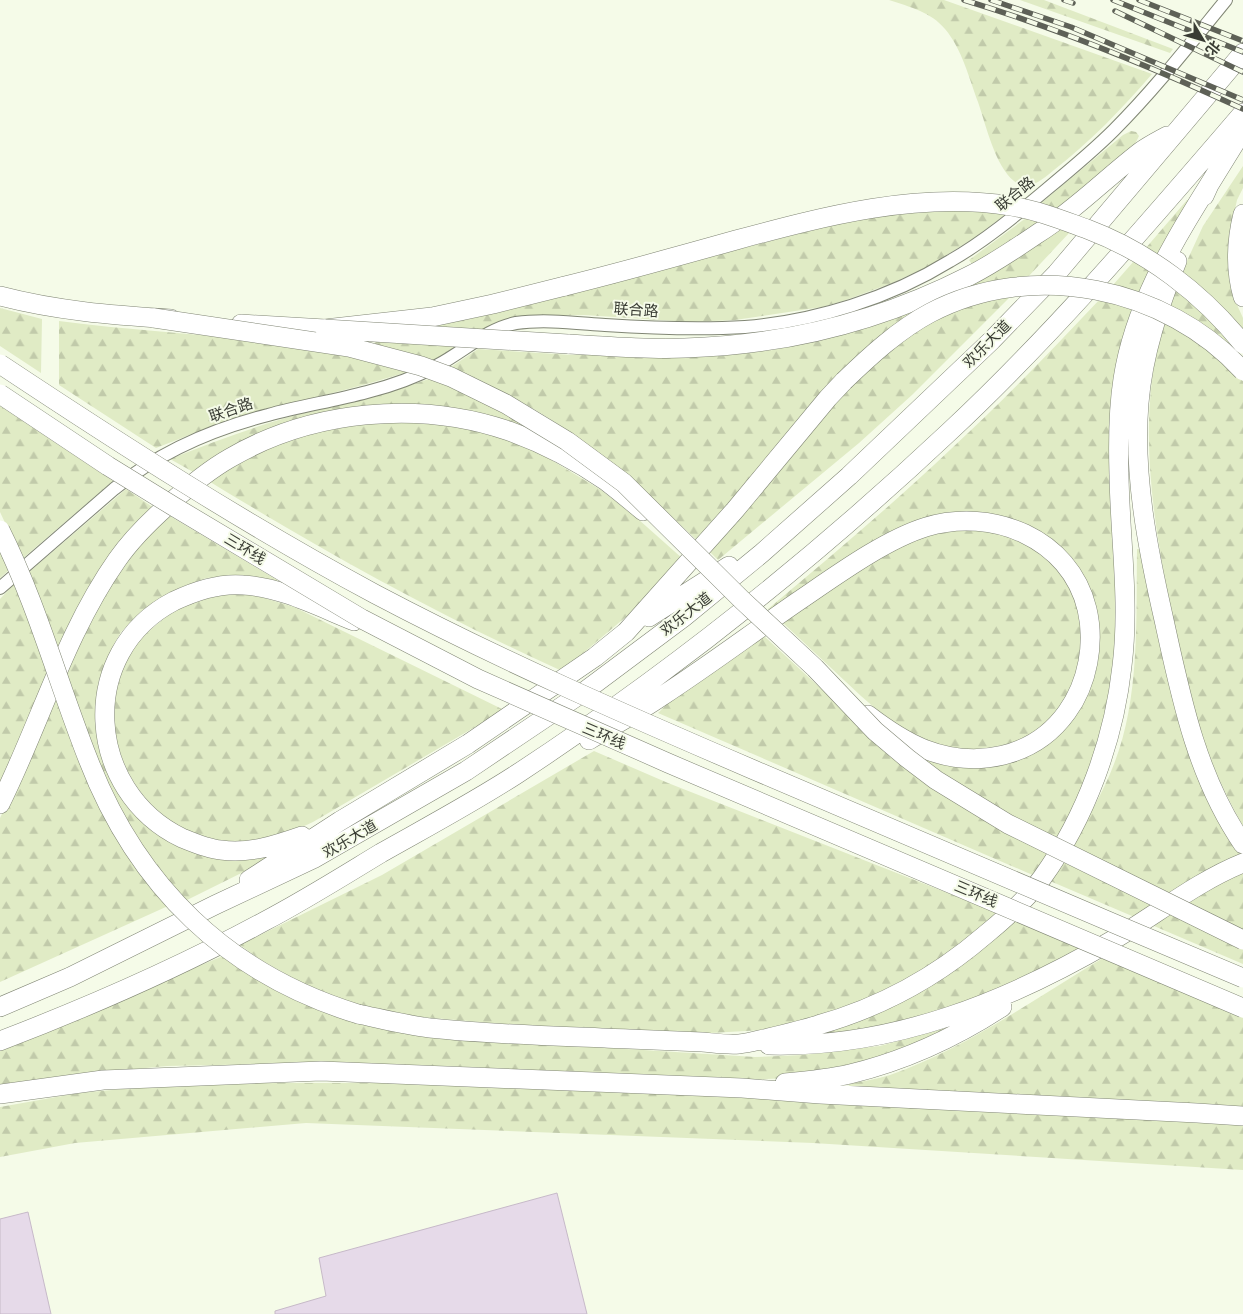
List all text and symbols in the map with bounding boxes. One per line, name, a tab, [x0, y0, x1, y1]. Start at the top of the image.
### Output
north arrow	[1178, 15, 1228, 65]
text: 北	[1202, 37, 1225, 60]
street label: 联合路	[991, 171, 1038, 215]
street label: 联合路	[613, 297, 659, 321]
street label: 欢乐大道	[958, 315, 1015, 372]
street label: 联合路	[206, 392, 255, 426]
street label: 三环线	[221, 528, 270, 568]
street label: 欢乐大道	[656, 587, 715, 640]
street label: 三环线	[580, 717, 629, 753]
street label: 欢乐大道	[319, 814, 380, 862]
street label: 三环线	[952, 875, 1001, 911]

